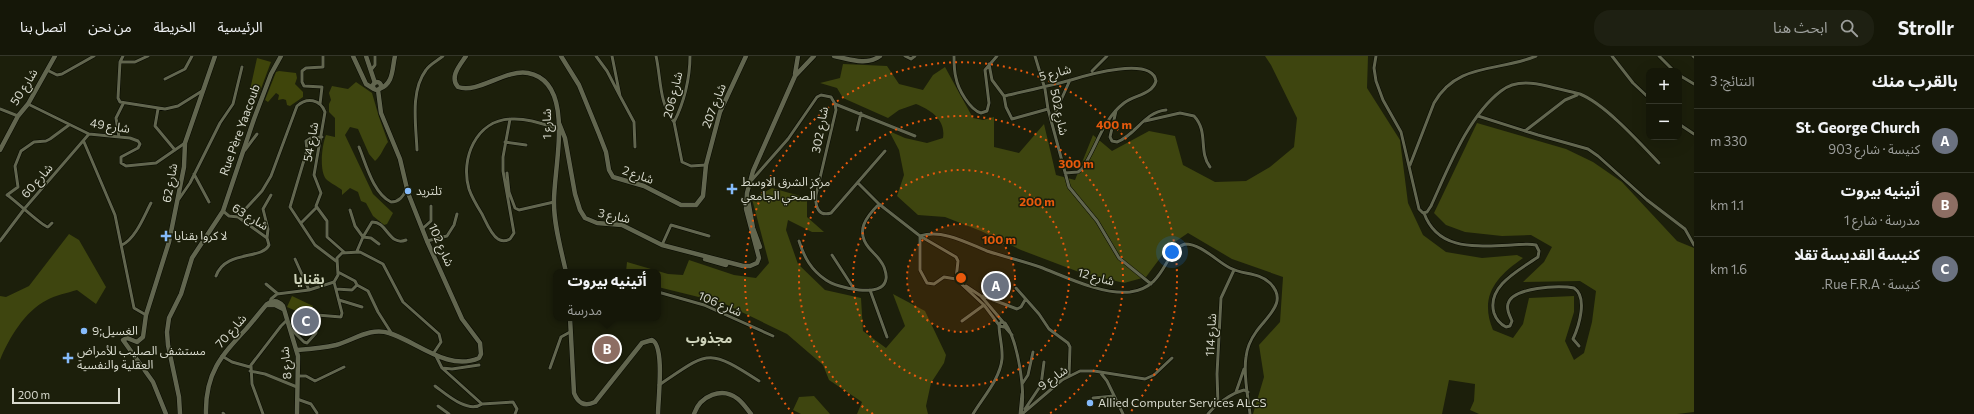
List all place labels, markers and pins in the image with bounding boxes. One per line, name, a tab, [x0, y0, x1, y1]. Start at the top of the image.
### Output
place label: مركز الشرق الاوسط الصحي الجامعي	[741, 174, 830, 206]
place label: تلتريد	[416, 183, 443, 198]
marker: مركز الشرق الاوسط الصحي الجامعي	[726, 183, 738, 195]
marker: تلتريد	[403, 186, 413, 196]
place label: لا كروا بقنايا	[174, 228, 227, 243]
marker: لا كروا بقنايا	[161, 231, 171, 241]
centre of rings	[954, 271, 968, 285]
pin: A	[983, 271, 1009, 301]
pin: C	[293, 306, 319, 336]
place label: الغسيل;9	[92, 323, 138, 338]
marker: الغسيل;9	[79, 326, 89, 336]
pin: B	[594, 334, 620, 364]
place label: مستشفى الصليب للأمراض العقلية والنفسية	[77, 343, 206, 372]
marker: مستشفى الصليب للأمراض العقلية والنفسية	[62, 352, 74, 364]
place label: Allied Computer Services ALCS	[1098, 395, 1267, 409]
marker: Allied Computer Services ALCS	[1085, 398, 1095, 408]

